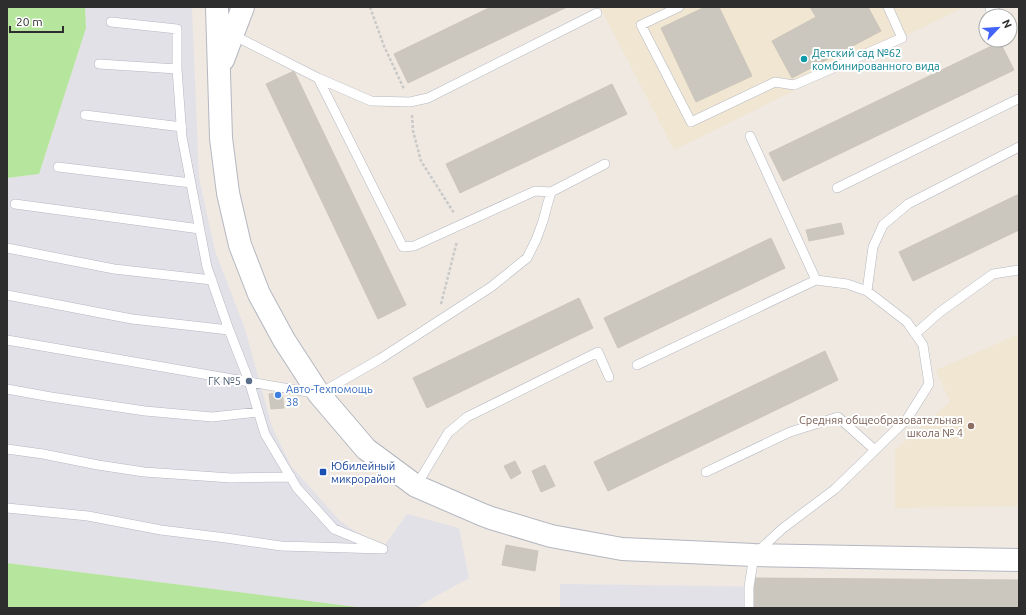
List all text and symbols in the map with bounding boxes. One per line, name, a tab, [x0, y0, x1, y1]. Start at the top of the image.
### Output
scale bar	[10, 8, 63, 34]
north arrow	[978, 8, 1018, 48]
text: 20 m	[16, 15, 43, 28]
text: N	[1000, 18, 1014, 30]
place label: Детский сад №62 комбинированного вида	[812, 47, 940, 72]
marker: Детский сад №62 комбинированного вида	[799, 54, 809, 64]
place label: ГК №5	[208, 375, 241, 387]
marker: ГК №5	[244, 376, 254, 386]
place label: Авто-Техпомощь 38	[286, 383, 373, 408]
marker: Авто-Техпомощь 38	[273, 390, 283, 400]
place label: Средняя общеобразовательная школа № 4	[799, 414, 963, 439]
marker: Средняя общеобразовательная школа № 4	[966, 421, 976, 431]
place label: Юбилейный микрорайон	[331, 460, 396, 485]
marker: Юбилейный микрорайон	[318, 467, 328, 477]

